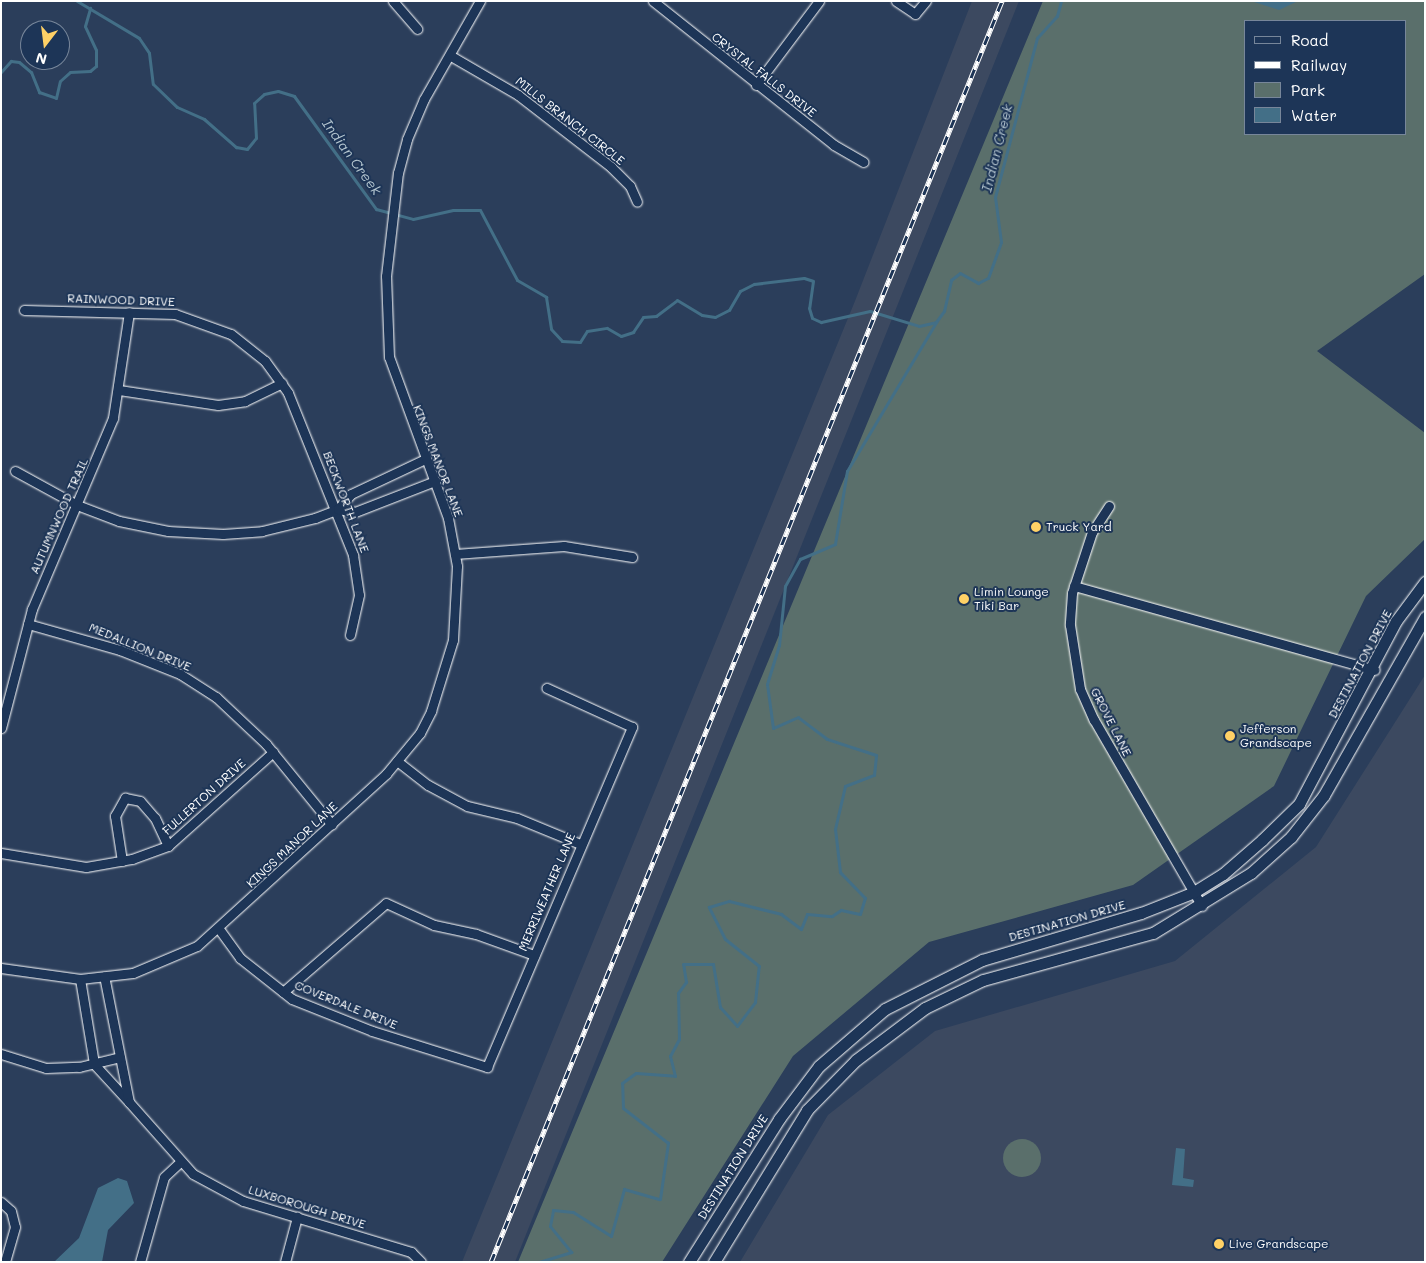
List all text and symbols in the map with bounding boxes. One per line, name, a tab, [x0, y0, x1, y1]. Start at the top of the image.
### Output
north arrow	[20, 20, 70, 70]
legend	[1244, 20, 1406, 135]
street label: CRYSTAL FALLS DRIVE	[709, 30, 819, 120]
text: Road	[1291, 30, 1328, 50]
text: N	[34, 48, 49, 70]
text: Railway	[1291, 55, 1347, 75]
street label: MILLS BRANCH CIRCLE	[513, 74, 627, 168]
text: Park	[1291, 80, 1325, 100]
water label: Indian Creek	[978, 102, 1016, 194]
text: Water	[1291, 105, 1337, 125]
water label: Indian Creek	[319, 116, 385, 198]
street label: RAINWOOD DRIVE	[67, 291, 175, 309]
street label: KINGS MANOR LANE	[410, 403, 466, 519]
street label: BECKWORTH LANE	[320, 449, 372, 555]
street label: AUTUMNWOOD TRAIL	[27, 456, 91, 576]
place label: Truck Yard	[1046, 520, 1112, 534]
marker: Truck Yard	[1030, 521, 1042, 533]
place label: Limin Lounge Tiki Bar	[974, 585, 1049, 613]
marker: Limin Lounge Tiki Bar	[958, 593, 970, 605]
street label: DESTINATION DRIVE	[1325, 607, 1395, 721]
street label: MEDALLION DRIVE	[87, 620, 193, 674]
street label: GROVE LANE	[1088, 685, 1134, 759]
place label: Jefferson Grandscape	[1240, 722, 1312, 750]
marker: Jefferson Grandscape	[1224, 730, 1236, 742]
street label: FULLERTON DRIVE	[160, 756, 248, 838]
street label: KINGS MANOR LANE	[244, 799, 340, 891]
street label: MERRIWEATHER LANE	[516, 831, 578, 953]
street label: DESTINATION DRIVE	[1007, 897, 1127, 945]
street label: COVERDALE DRIVE	[292, 978, 400, 1032]
street label: DESTINATION DRIVE	[695, 1112, 771, 1222]
street label: LUXBOROUGH DRIVE	[247, 1182, 367, 1232]
place label: Live Grandscape	[1229, 1237, 1328, 1251]
marker: Live Grandscape	[1213, 1238, 1225, 1250]

